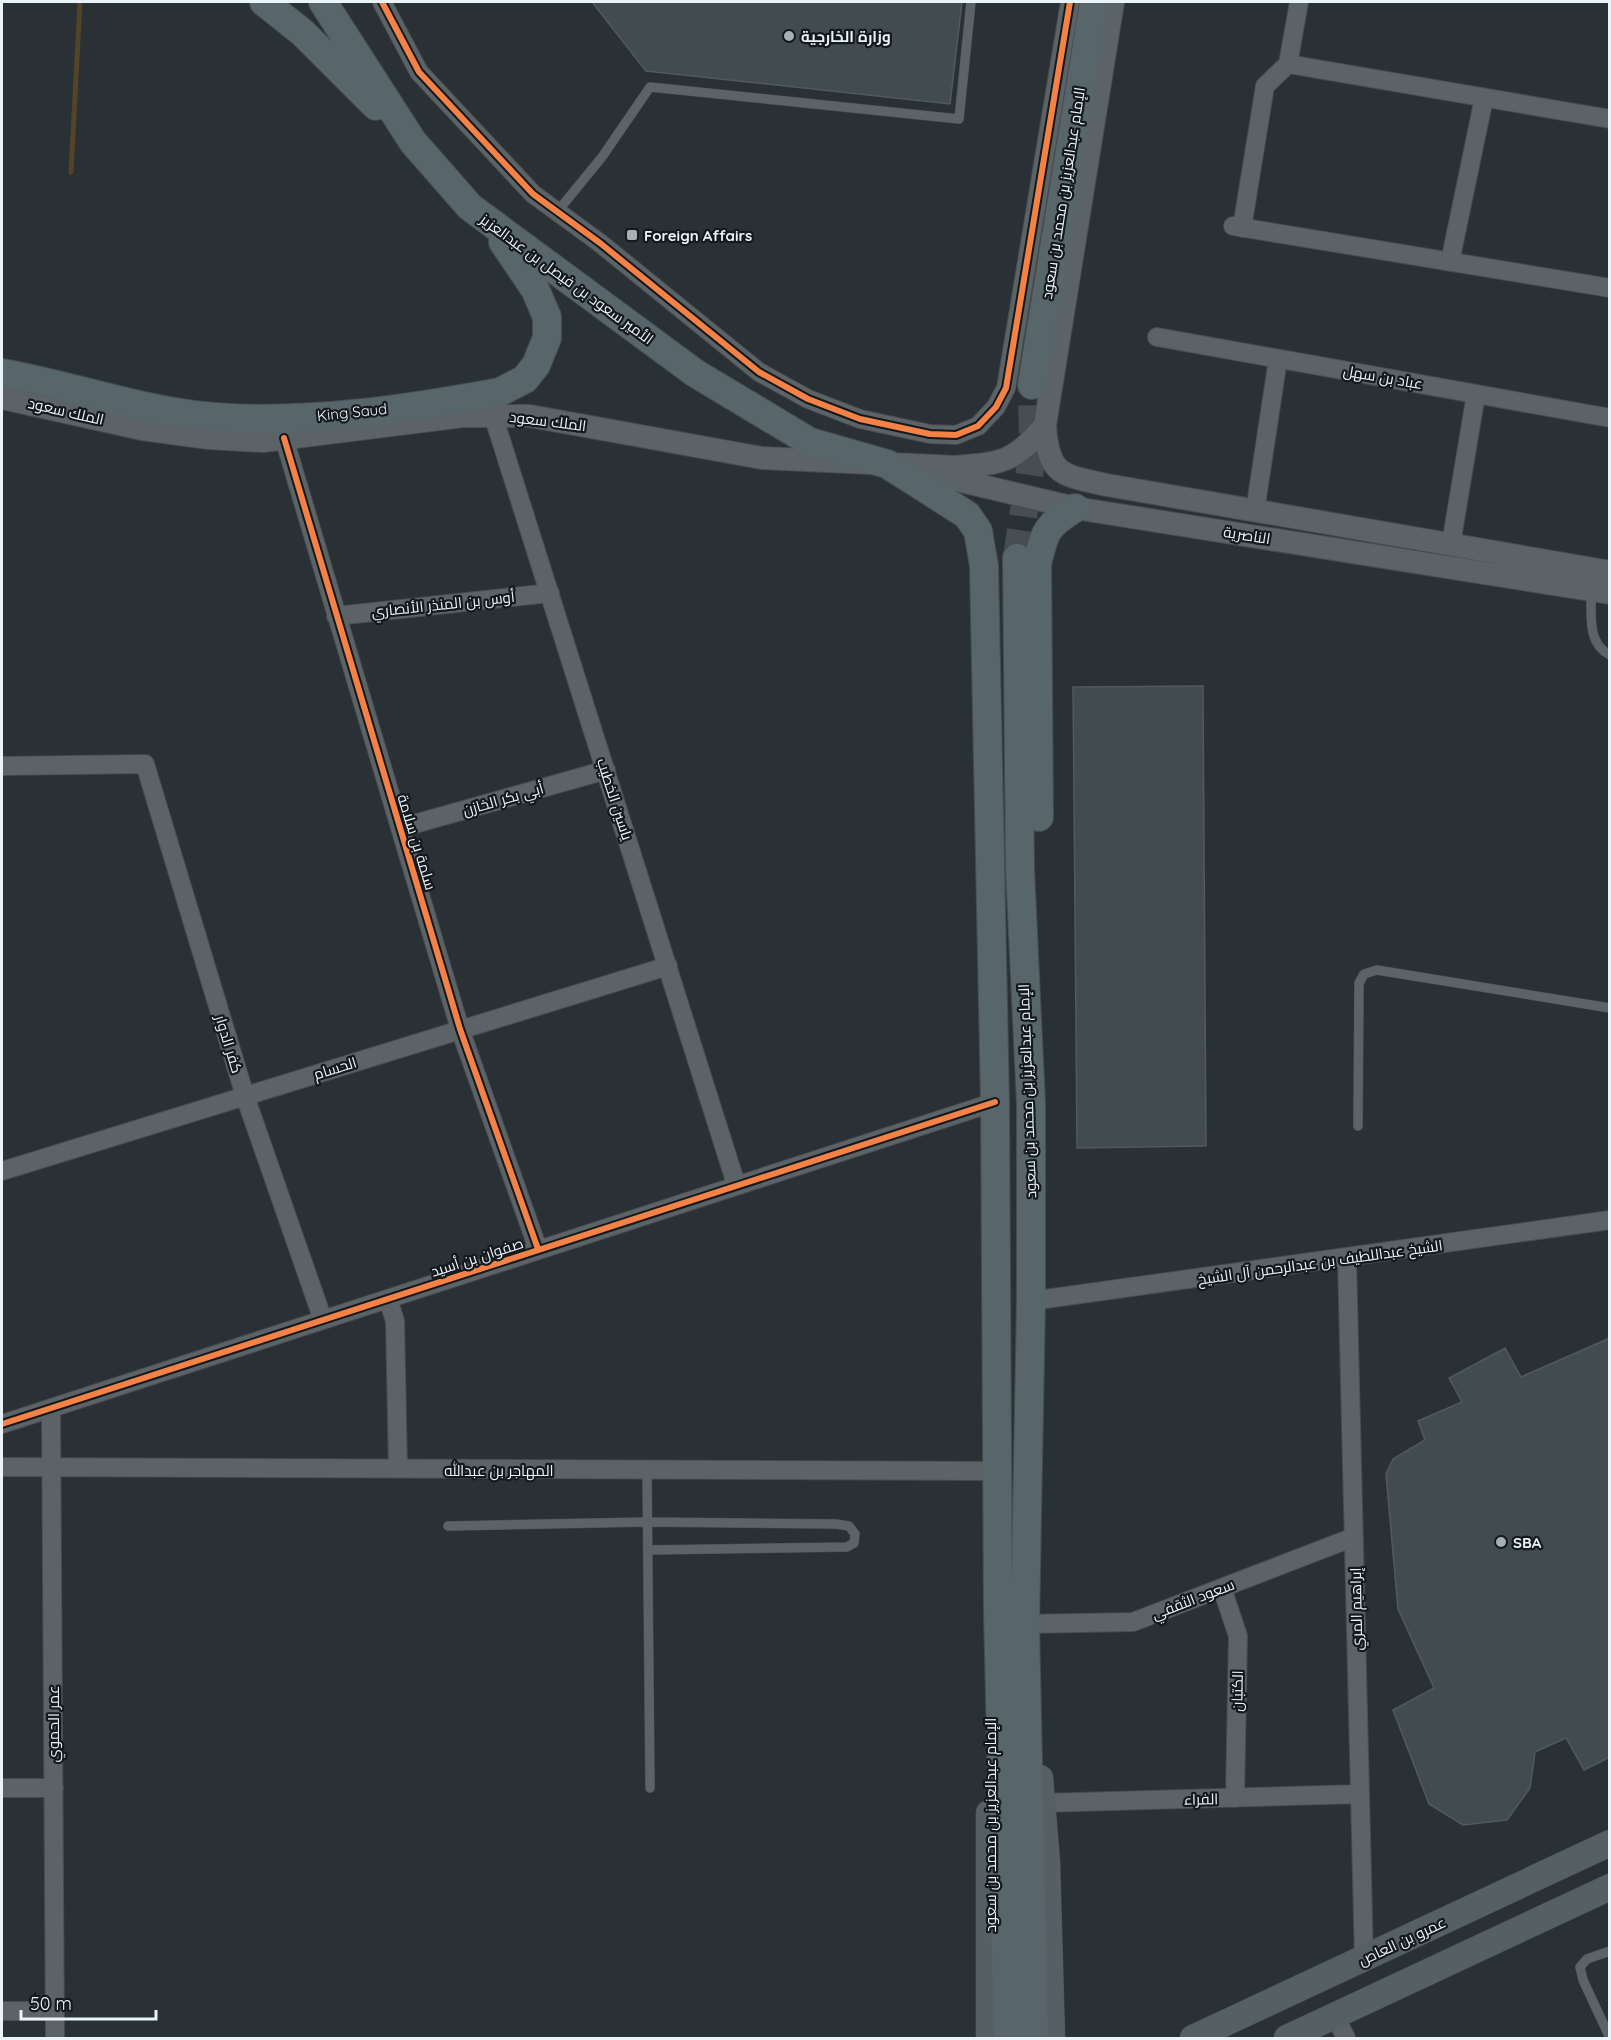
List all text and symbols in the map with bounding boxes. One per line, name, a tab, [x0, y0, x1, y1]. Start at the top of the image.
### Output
place label: وزارة الخارجية	[801, 27, 891, 46]
marker: وزارة الخارجية	[782, 29, 796, 43]
street label: الإمام عبدالعزيز بن محمد بن سعود	[1037, 86, 1090, 301]
street label: الأمير سعود بن فيصل بن عبدالعزيز	[475, 209, 657, 349]
place label: Foreign Affairs	[644, 226, 752, 245]
marker: Foreign Affairs	[625, 228, 639, 242]
street label: عباد بن سهل	[1342, 361, 1424, 394]
street label: الملك سعود	[26, 393, 106, 429]
street label: King Saud	[316, 399, 388, 425]
street label: الملك سعود	[509, 407, 587, 435]
street label: الناصرية	[1222, 522, 1272, 548]
street label: أوس بن المنذر الأنصاري	[370, 587, 516, 624]
street label: ياسين الخطيب	[592, 756, 637, 843]
street label: أبي بكر الخازن	[460, 778, 547, 823]
street label: سلمة بن سلامة	[392, 792, 441, 893]
street label: الإمام عبدالعزيز بن محمد بن سعود	[1014, 983, 1041, 1199]
street label: كفر الدوار	[211, 1012, 247, 1075]
street label: الحسام	[311, 1052, 359, 1084]
street label: صفوان بن أسيد	[428, 1233, 526, 1282]
street label: الشيخ عبداللطيف بن عبدالرحمن آل الشيخ	[1196, 1235, 1444, 1291]
street label: المهاجر بن عبدالله	[444, 1461, 554, 1481]
place label: SBA	[1513, 1533, 1542, 1552]
marker: SBA	[1494, 1535, 1508, 1549]
street label: إبراهيم المري	[1346, 1567, 1369, 1651]
street label: سعود الثقفي	[1149, 1575, 1238, 1626]
street label: الكتبان	[1227, 1670, 1248, 1712]
street label: عمر الحموي	[44, 1685, 66, 1763]
street label: الإمام عبدالعزيز بن محمد بن سعود	[981, 1718, 1001, 1932]
street label: الفراء	[1184, 1789, 1218, 1809]
street label: عمرو بن العاص	[1355, 1912, 1449, 1970]
scale bar	[21, 1983, 156, 2021]
text: 50 m	[30, 1992, 72, 2015]

